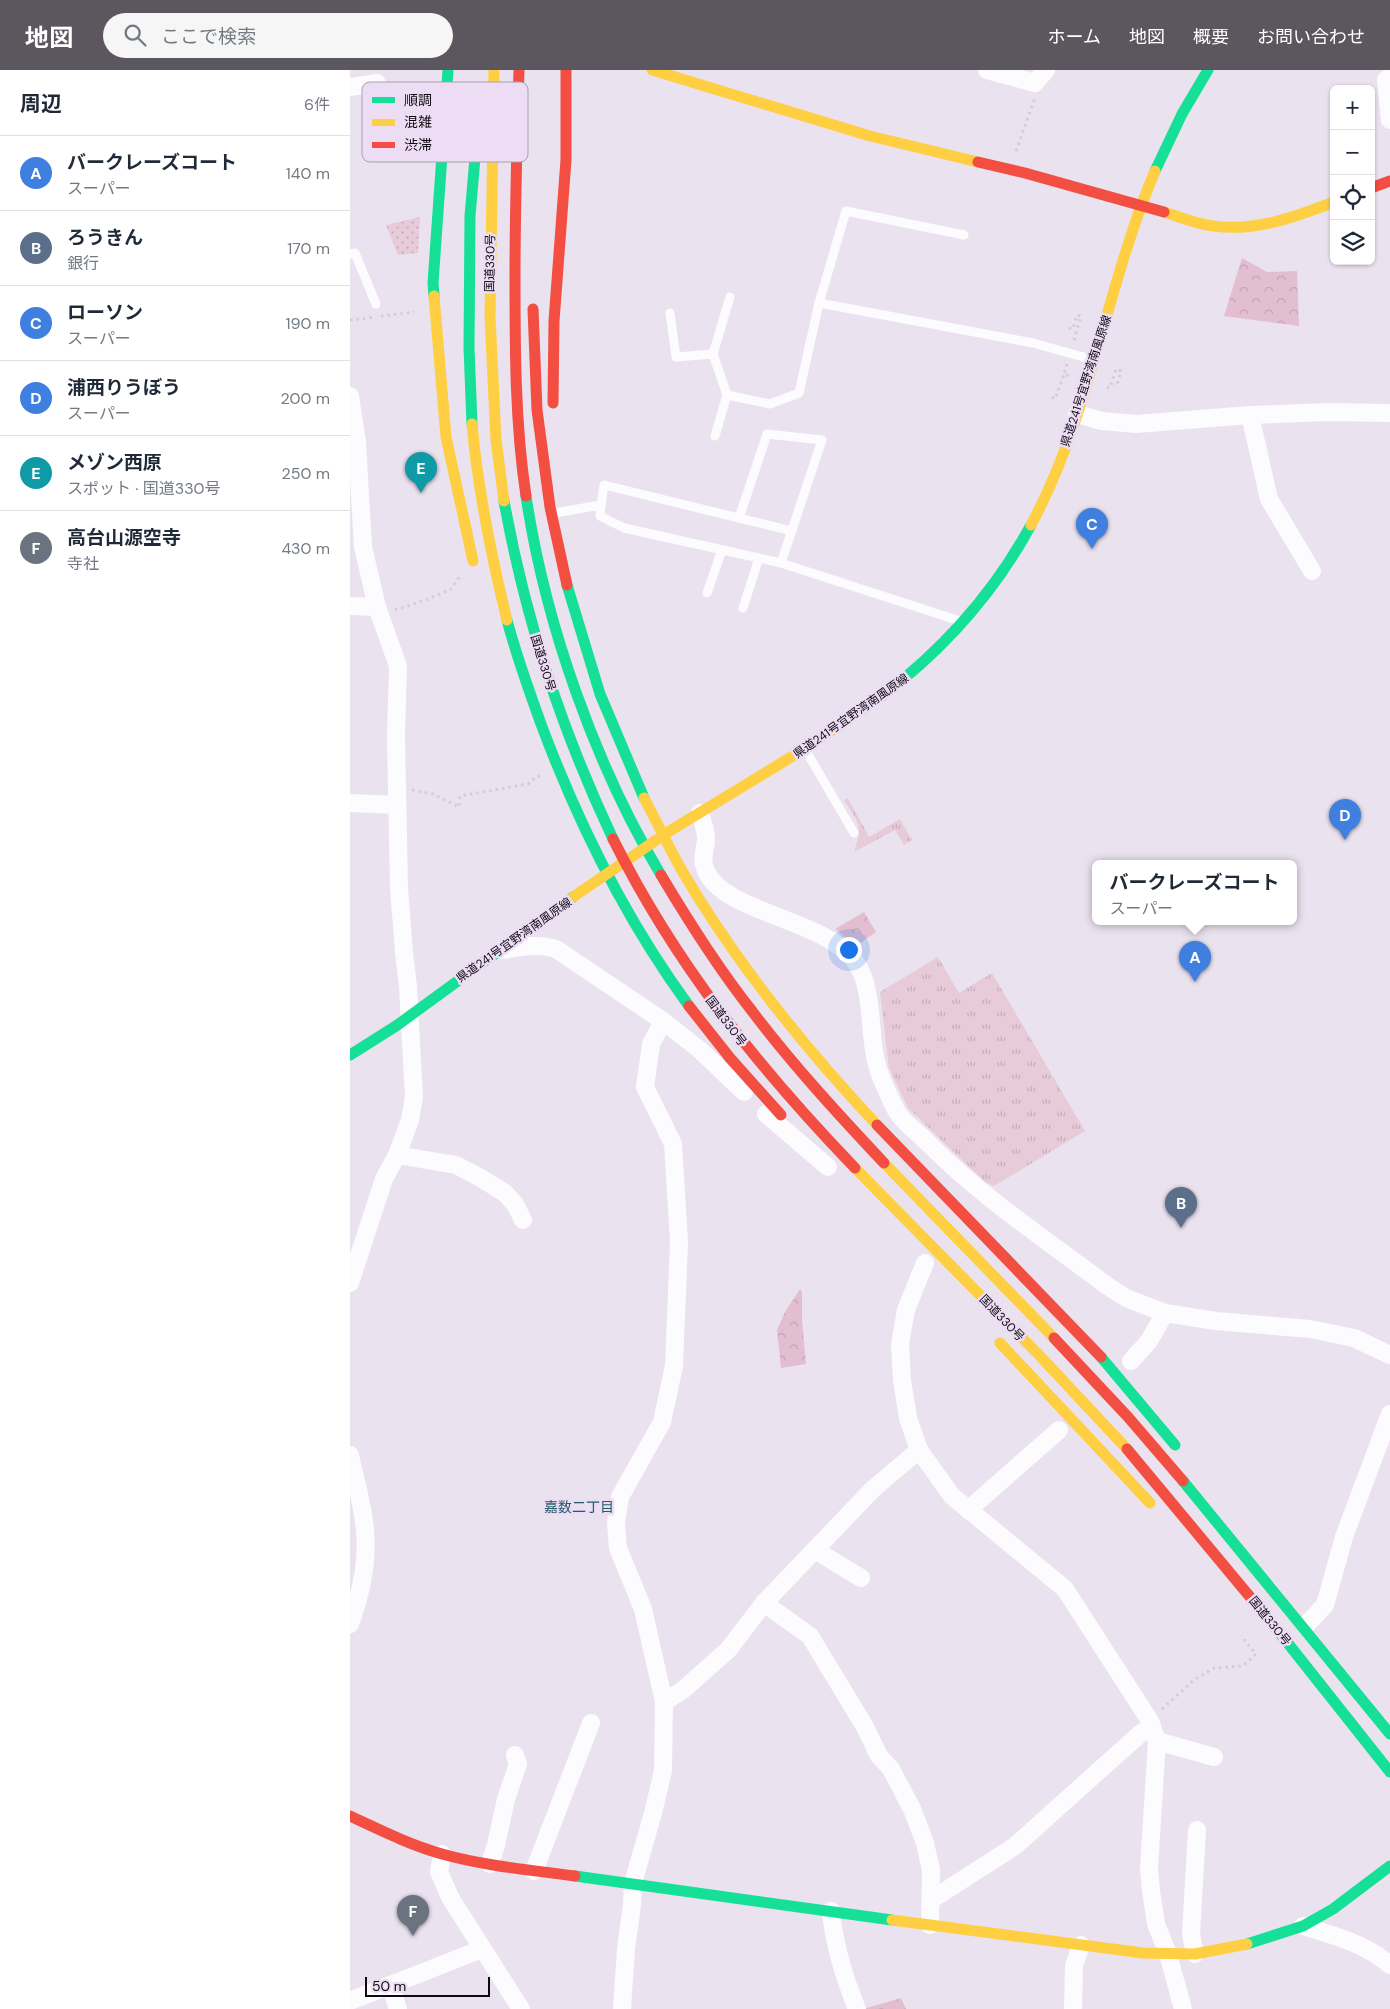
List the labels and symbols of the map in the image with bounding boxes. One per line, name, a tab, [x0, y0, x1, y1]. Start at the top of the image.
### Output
legend	[362, 82, 528, 162]
text: 順調	[404, 91, 432, 109]
text: 混雑	[404, 113, 432, 131]
text: 渋滞	[404, 136, 432, 154]
street label: 国道330号	[481, 234, 499, 292]
street label: 県道241号宜野湾南風原線	[1057, 313, 1115, 449]
pin: E	[405, 452, 437, 493]
pin: C	[1076, 508, 1108, 549]
street label: 国道330号	[527, 633, 559, 693]
street label: 県道241号宜野湾南風原線	[790, 670, 912, 762]
pin: D	[1329, 799, 1361, 840]
street label: 県道241号宜野湾南風原線	[453, 894, 575, 986]
your location	[836, 937, 862, 963]
pin: A	[1179, 941, 1211, 982]
street label: 国道330号	[702, 993, 750, 1049]
pin: B	[1165, 1187, 1197, 1228]
street label: 国道330号	[976, 1291, 1028, 1345]
district label: 嘉数二丁目	[544, 1498, 614, 1516]
street label: 国道330号	[1245, 1593, 1295, 1649]
pin: F	[397, 1895, 429, 1936]
scale bar	[365, 1974, 490, 1997]

